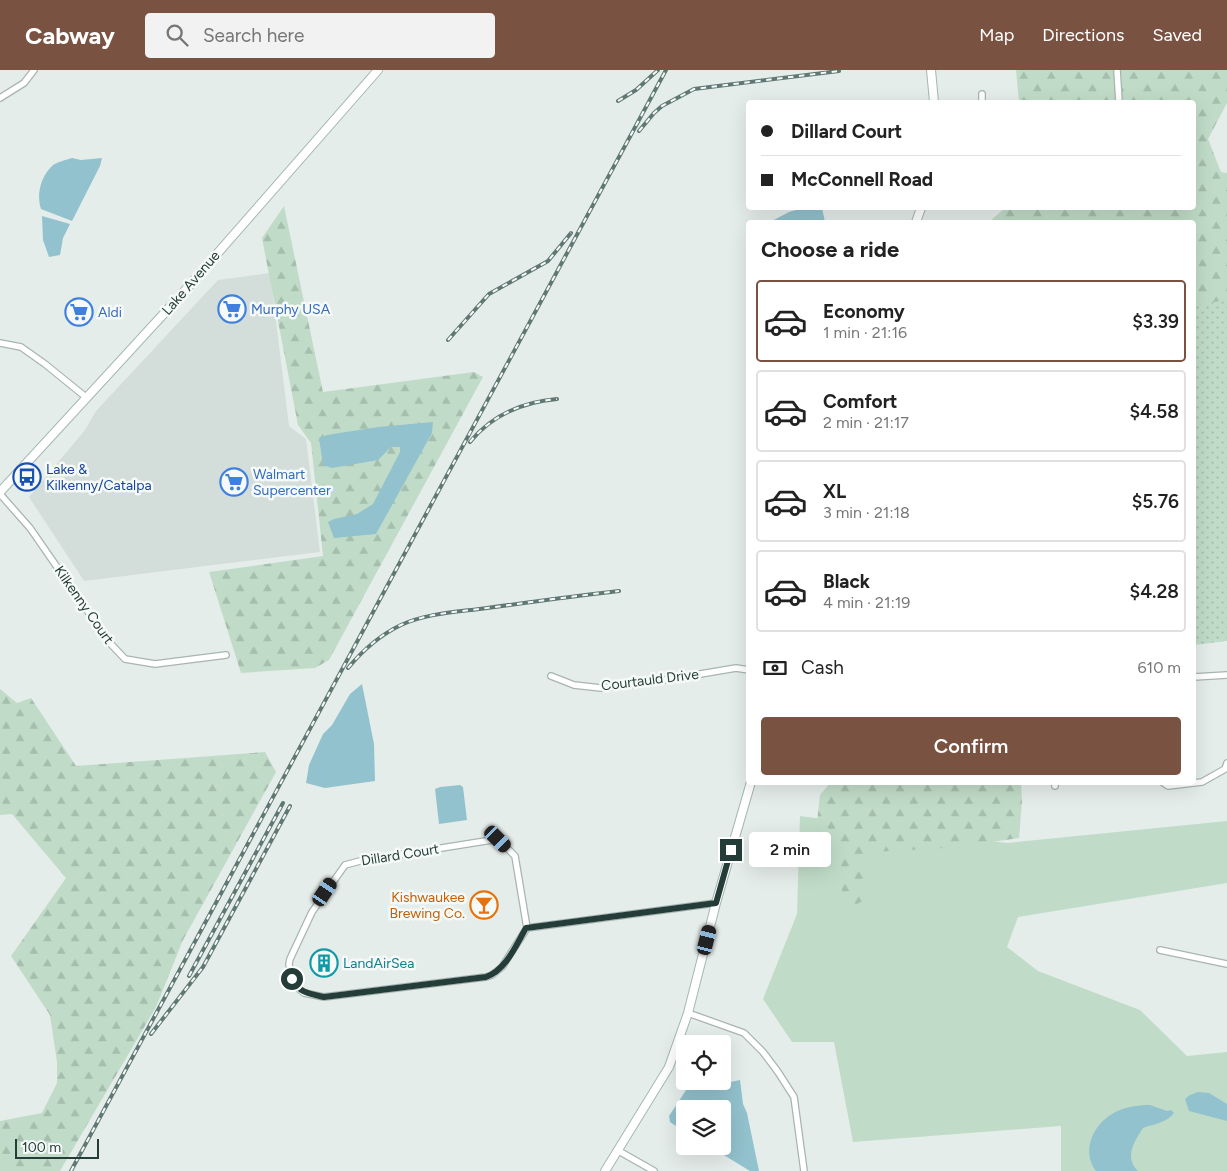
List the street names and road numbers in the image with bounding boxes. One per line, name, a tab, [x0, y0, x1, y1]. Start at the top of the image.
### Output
street label: Lake Avenue	[159, 247, 224, 319]
street label: Kilkenny Court	[51, 563, 117, 647]
street label: Courtauld Drive	[600, 666, 700, 694]
street label: Dillard Court	[360, 840, 440, 870]

